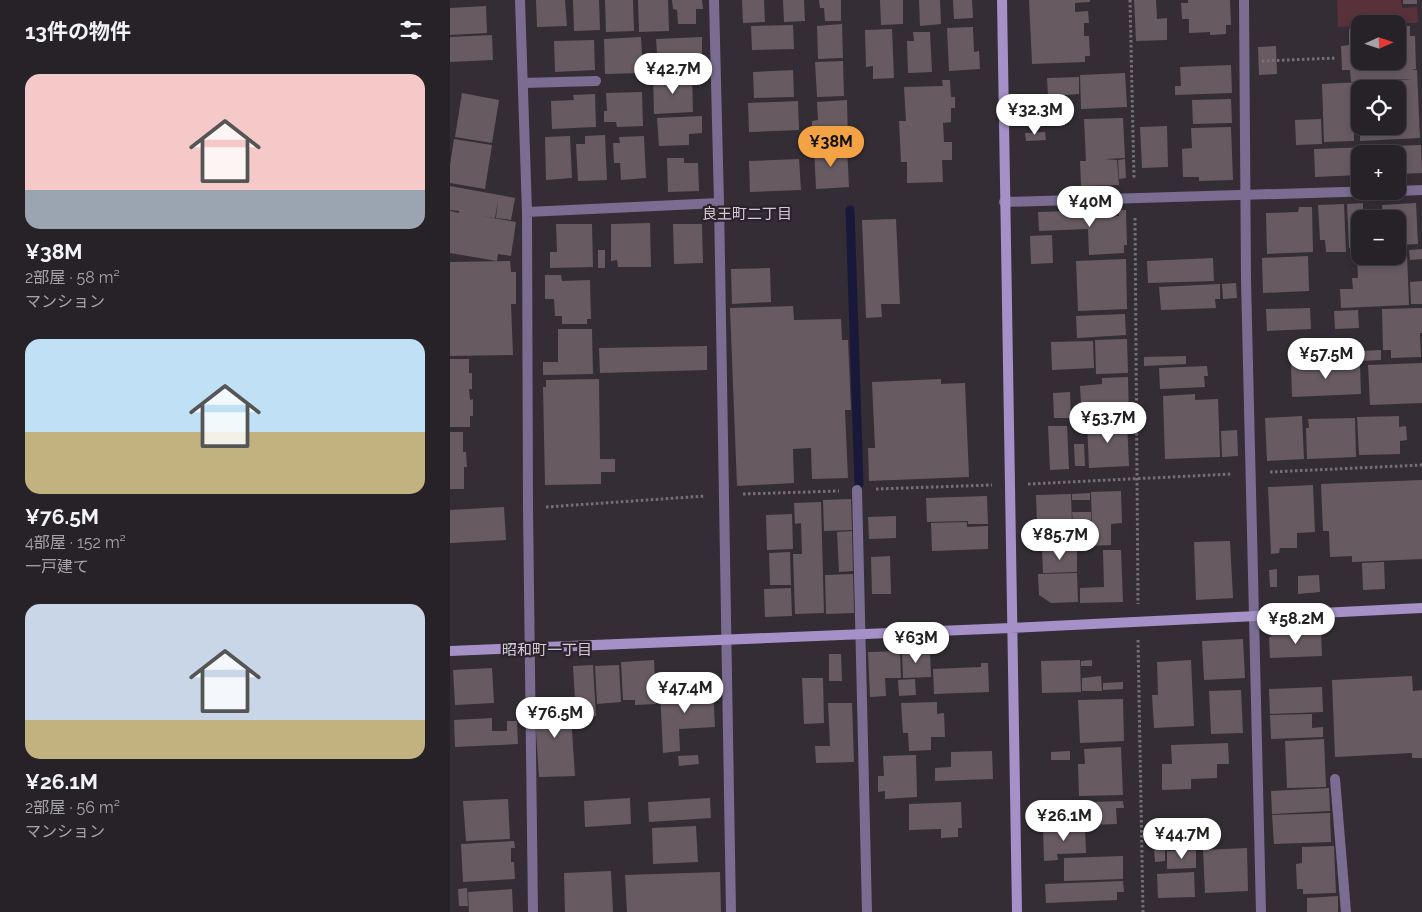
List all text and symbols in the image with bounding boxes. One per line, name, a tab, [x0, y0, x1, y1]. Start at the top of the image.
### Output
north arrow	[1351, 15, 1406, 70]
map controls	[1351, 15, 1406, 265]
icon: filters	[397, 16, 425, 44]
text: 13件の物件	[25, 19, 131, 44]
pin: ¥42.7M	[632, 52, 714, 95]
text: ¥42.7M	[645, 59, 701, 78]
button: locate	[1351, 80, 1406, 135]
pin: ¥32.3M	[994, 94, 1076, 136]
text: ¥32.3M	[1007, 100, 1063, 119]
icon: home	[180, 106, 270, 196]
pin: ¥38M	[801, 126, 861, 168]
text: ¥38M	[809, 132, 853, 151]
button: +	[1351, 145, 1406, 200]
pin: ¥40M	[1060, 186, 1120, 228]
text: ¥40M	[1068, 192, 1112, 211]
district label: 良王町二丁目	[702, 205, 792, 223]
button: −	[1351, 210, 1406, 265]
text: ¥38M	[25, 239, 83, 264]
text: 2部屋 · 58 m²	[25, 268, 120, 287]
text: マンション	[25, 292, 105, 311]
pin: ¥57.5M	[1285, 338, 1367, 380]
text: ¥57.5M	[1299, 344, 1353, 363]
icon: home	[180, 371, 270, 461]
pin: ¥53.7M	[1067, 402, 1149, 444]
text: ¥53.7M	[1080, 408, 1136, 427]
text: ¥76.5M	[25, 504, 99, 529]
pin: ¥85.7M	[1019, 518, 1101, 561]
text: ¥85.7M	[1032, 525, 1088, 544]
text: 4部屋 · 152 m²	[25, 533, 126, 552]
text: 一戸建て	[25, 557, 89, 576]
pin: ¥58.2M	[1255, 602, 1337, 645]
text: ¥58.2M	[1268, 609, 1324, 628]
pin: ¥63M	[886, 622, 946, 664]
text: ¥63M	[894, 628, 938, 647]
icon: home	[180, 636, 270, 726]
district label: 昭和町一丁目	[502, 641, 592, 659]
pin: ¥47.4M	[644, 672, 726, 714]
text: ¥47.4M	[657, 678, 713, 697]
pin: ¥76.5M	[514, 696, 596, 739]
text: ¥76.5M	[527, 703, 583, 722]
text: ¥26.1M	[25, 769, 98, 794]
text: 2部屋 · 56 m²	[25, 798, 120, 817]
pin: ¥26.1M	[1023, 800, 1105, 842]
text: ¥26.1M	[1036, 806, 1092, 825]
pin: ¥44.7M	[1141, 818, 1223, 860]
text: マンション	[25, 822, 105, 841]
text: ¥44.7M	[1154, 824, 1210, 843]

